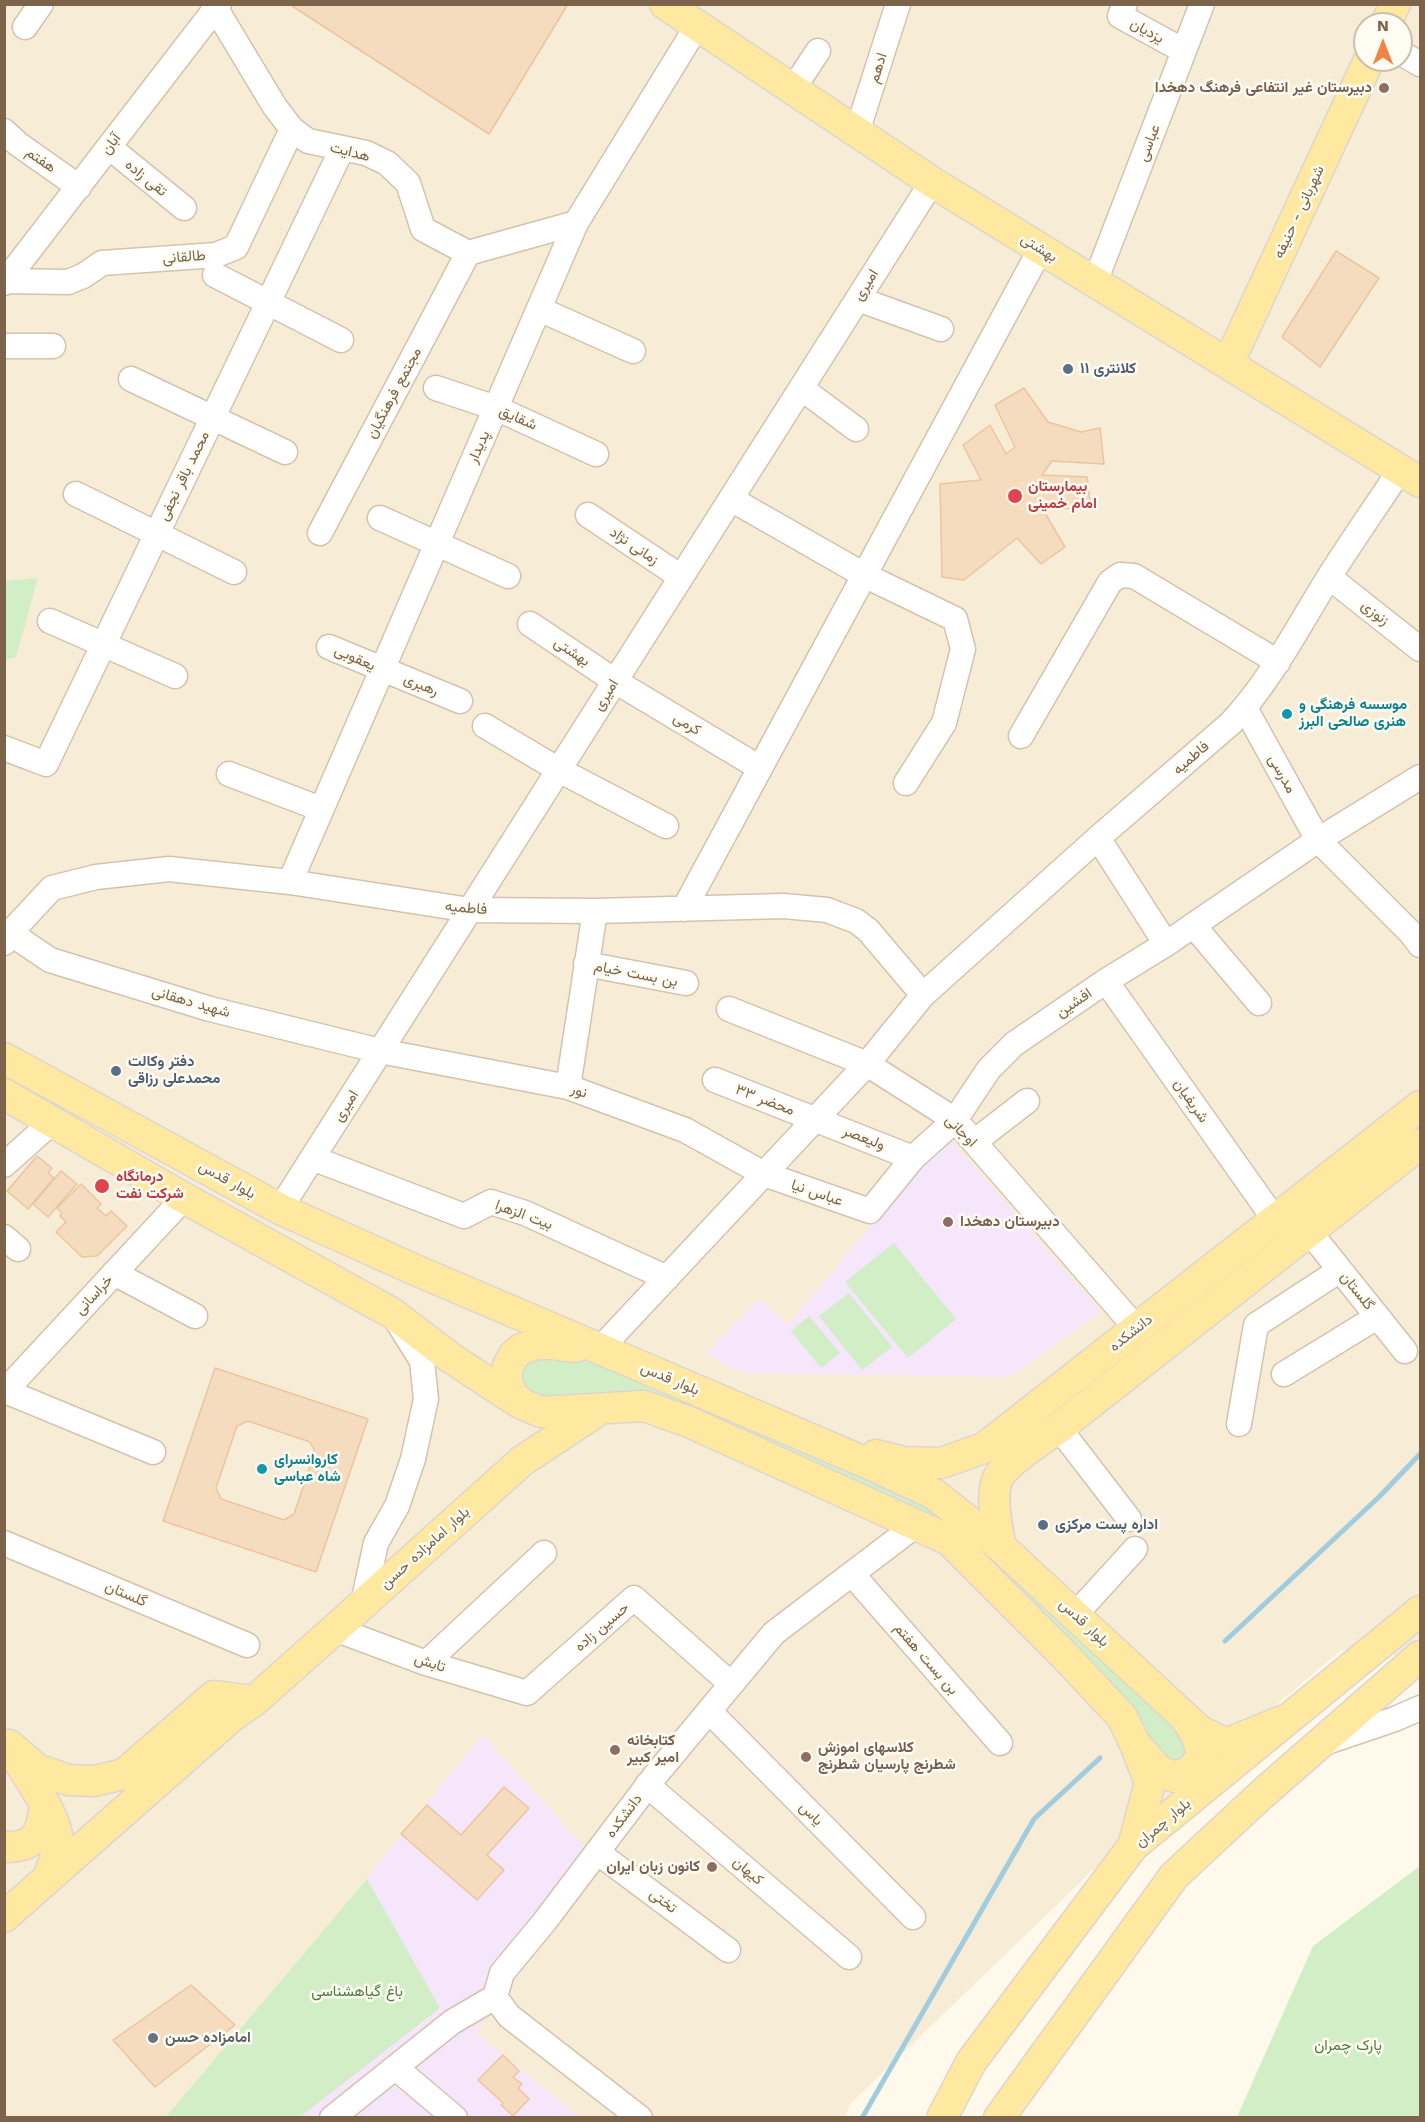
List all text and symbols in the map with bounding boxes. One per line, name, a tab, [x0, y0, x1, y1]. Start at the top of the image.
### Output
north arrow	[1353, 12, 1413, 72]
street label: یزدیان	[1127, 14, 1167, 48]
text: N	[1377, 16, 1389, 35]
street label: ادهم	[865, 51, 891, 85]
place label: دبیرستان غیر انتفاعی فرهنگ دهخدا	[1155, 79, 1372, 97]
marker: دبیرستان غیر انتفاعی فرهنگ دهخدا	[1377, 81, 1391, 95]
street label: عباسی	[1134, 122, 1164, 164]
street label: آبان	[97, 130, 125, 158]
street label: هدایت	[328, 138, 372, 166]
street label: هفتم	[22, 143, 60, 177]
street label: تقی زاده	[121, 156, 171, 200]
street label: شهربانی - حنیفه	[1270, 163, 1328, 261]
street label: بهشتی	[1017, 230, 1061, 266]
street label: طالقانی	[162, 247, 206, 267]
street label: امیری	[849, 266, 883, 304]
street label: مجتمع فرهنگیان	[362, 344, 426, 442]
place label: کلانتری ۱۱	[1080, 360, 1136, 378]
marker: کلانتری ۱۱	[1061, 362, 1075, 376]
street label: شقایق	[496, 402, 540, 434]
street label: محمد باقر نجفی	[154, 428, 214, 524]
street label: پدیدار	[464, 428, 494, 466]
place label: بیمارستان امام خمینی	[1028, 478, 1097, 513]
marker: بیمارستان امام خمینی	[1006, 487, 1024, 505]
street label: زمانی نژاد	[606, 523, 662, 569]
street label: زنوزی	[1357, 596, 1393, 630]
street label: بهشتی	[551, 633, 593, 671]
street label: یعقوبی	[332, 641, 378, 675]
street label: رهبری	[401, 670, 441, 700]
street label: امیری	[589, 676, 623, 714]
place label: موسسه فرهنگی و هنری صالحی البرز	[1299, 696, 1407, 731]
marker: موسسه فرهنگی و هنری صالحی البرز	[1280, 707, 1294, 721]
street label: کرمی	[670, 709, 704, 739]
street label: فاطمیه	[1169, 737, 1213, 779]
street label: مدرسی	[1264, 751, 1300, 797]
street label: فاطمیه	[444, 897, 488, 919]
street label: بن بست خیام	[593, 957, 679, 991]
street label: شهید دهقانی	[150, 982, 232, 1022]
street label: افشین	[1052, 984, 1096, 1022]
place label: دفتر وکالت محمدعلی رزاقی	[128, 1053, 220, 1088]
marker: دفتر وکالت محمدعلی رزاقی	[109, 1064, 123, 1078]
street label: شریفیان	[1169, 1076, 1213, 1126]
street label: نور	[568, 1080, 590, 1102]
street label: محضر ۳۳	[733, 1081, 797, 1119]
street label: امیری	[329, 1087, 363, 1125]
street label: اوجانی	[941, 1111, 981, 1151]
street label: ولیعصر	[840, 1122, 888, 1154]
street label: بلوار قدس	[195, 1157, 259, 1203]
place label: درمانگاه شرکت نفت	[116, 1168, 184, 1203]
street label: عباس نیا	[789, 1176, 845, 1210]
marker: درمانگاه شرکت نفت	[93, 1177, 111, 1195]
street label: بیت الزهرا	[493, 1196, 555, 1234]
place label: دبیرستان دهخدا	[960, 1213, 1060, 1231]
marker: دبیرستان دهخدا	[941, 1215, 955, 1229]
street label: گلستان	[1336, 1268, 1378, 1314]
street label: خراسانی	[71, 1271, 117, 1319]
street label: دانشکده	[1106, 1310, 1156, 1356]
street label: بلوار قدس	[638, 1359, 702, 1399]
place label: کاروانسرای شاه عباسی	[274, 1451, 341, 1486]
marker: کاروانسرای شاه عباسی	[255, 1462, 269, 1476]
street label: بلوار امامزاده حسن	[377, 1503, 473, 1593]
place label: اداره پست مرکزی	[1055, 1516, 1158, 1534]
marker: اداره پست مرکزی	[1036, 1518, 1050, 1532]
street label: گلستان	[102, 1577, 150, 1611]
street label: بلوار قدس	[1055, 1595, 1113, 1651]
street label: حسین زاده	[571, 1598, 633, 1656]
street label: بن بست هفتم	[890, 1619, 962, 1699]
street label: تابش	[412, 1650, 448, 1676]
place label: کتابخانه امیر کبیر	[627, 1732, 679, 1767]
place label: کلاسهای اموزش شطرنج پارسیان شطرنج	[818, 1739, 956, 1774]
marker: کتابخانه امیر کبیر	[608, 1743, 622, 1757]
marker: کلاسهای اموزش شطرنج پارسیان شطرنج	[799, 1750, 813, 1764]
street label: دانشکده	[602, 1791, 646, 1841]
street label: بلوار چمران	[1132, 1795, 1194, 1851]
street label: یاس	[795, 1798, 827, 1830]
street label: کیهان	[729, 1853, 767, 1889]
place label: کانون زبان ایران	[606, 1858, 700, 1876]
marker: کانون زبان ایران	[705, 1860, 719, 1874]
street label: تختی	[646, 1885, 680, 1917]
park label: باغ گیاهشناسی	[311, 1983, 403, 2001]
place label: امامزاده حسن	[165, 2029, 251, 2047]
marker: امامزاده حسن	[146, 2031, 160, 2045]
park label: پارک چمران	[1314, 2037, 1382, 2055]

